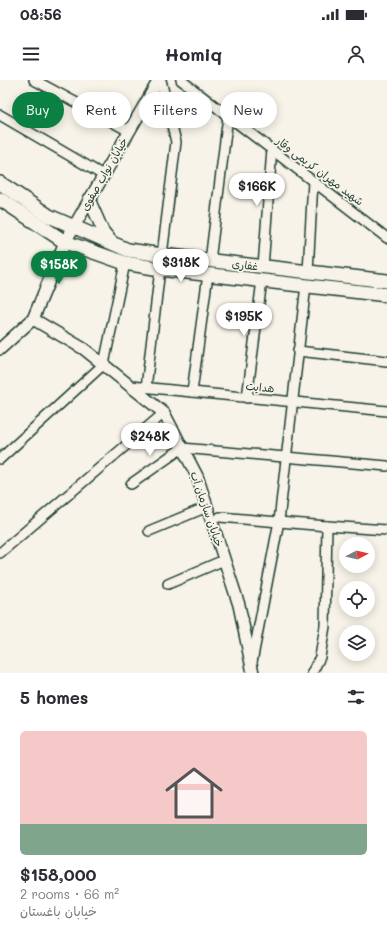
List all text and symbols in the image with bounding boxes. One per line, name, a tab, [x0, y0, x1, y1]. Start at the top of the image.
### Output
text: 08:56	[20, 4, 62, 24]
text: Homiq	[165, 42, 222, 66]
icon: menu	[20, 43, 42, 65]
icon: person	[345, 43, 367, 65]
chip: Buy	[12, 92, 64, 128]
chip: Rent	[72, 92, 131, 128]
chip: Filters	[139, 92, 212, 128]
chip: New	[220, 92, 277, 128]
street label: شهید مهران کریمی وقار	[272, 132, 367, 209]
street label: خیابان نواب صفوی	[76, 134, 132, 214]
pin: $166K	[229, 173, 285, 207]
text: $166K	[238, 177, 276, 194]
pin: $318K	[153, 249, 209, 283]
pin: $158K	[31, 251, 87, 285]
text: $318K	[162, 253, 200, 270]
text: $158K	[40, 255, 78, 272]
street label: غفاری	[231, 255, 259, 274]
pin: $195K	[216, 303, 272, 337]
text: $195K	[225, 307, 263, 324]
street label: هدایت	[245, 378, 275, 395]
pin: $248K	[122, 423, 178, 457]
text: $248K	[130, 427, 170, 444]
street label: خیابان سازمان آب	[187, 469, 227, 549]
north arrow	[339, 537, 375, 573]
map controls	[339, 537, 375, 661]
button: locate	[339, 581, 375, 617]
button: layers	[339, 625, 375, 661]
text: 5 homes	[20, 686, 88, 708]
icon: filters	[345, 686, 367, 708]
icon: home	[158, 757, 230, 829]
text: $158,000	[20, 863, 97, 885]
text: 2 rooms · 66 m²	[20, 885, 119, 902]
text: خیابان باغستان	[20, 902, 97, 919]

